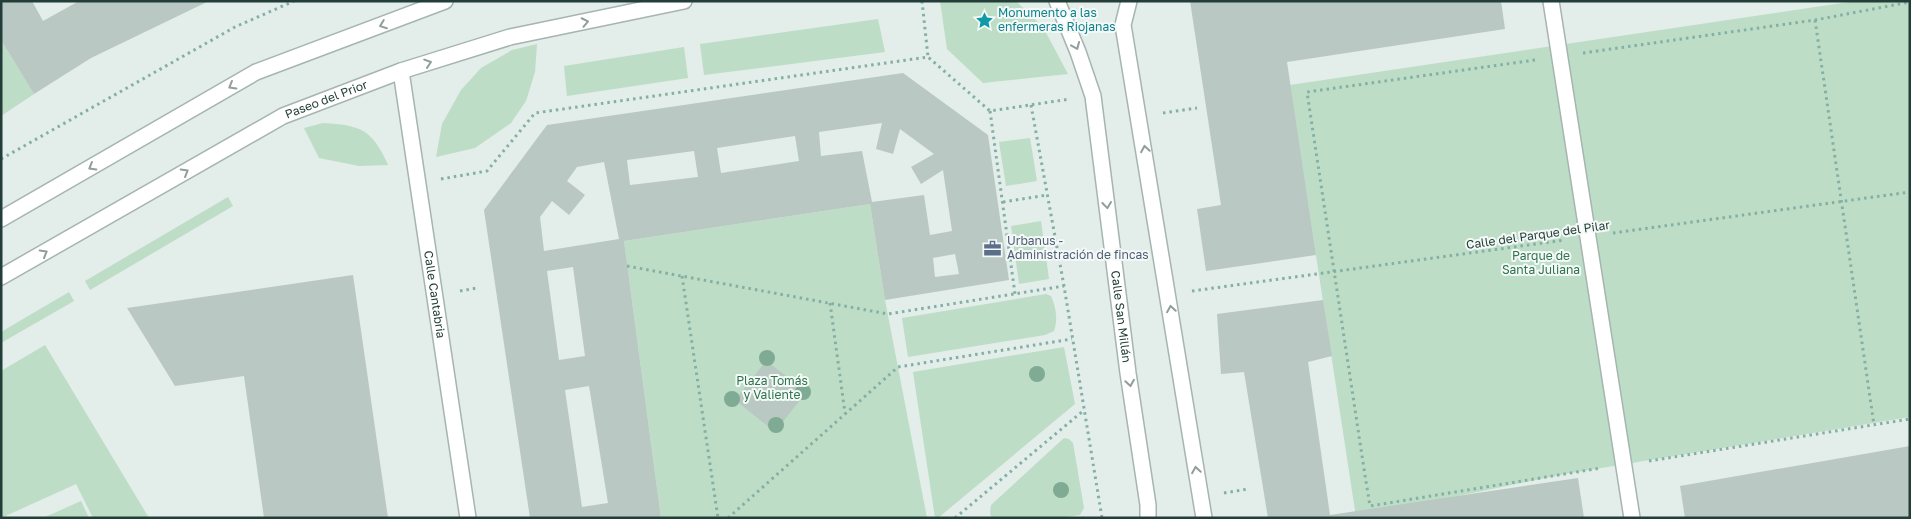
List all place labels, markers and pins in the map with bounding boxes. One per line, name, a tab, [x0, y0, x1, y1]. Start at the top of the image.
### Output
place label: Monumento a las enfermeras Riojanas	[998, 5, 1116, 34]
place icon: Monumento a las enfermeras Riojanas	[974, 10, 994, 30]
place label: Urbanus - Administración de fincas	[1007, 233, 1149, 262]
office icon: Urbanus - Administración de fincas	[983, 238, 1003, 258]

